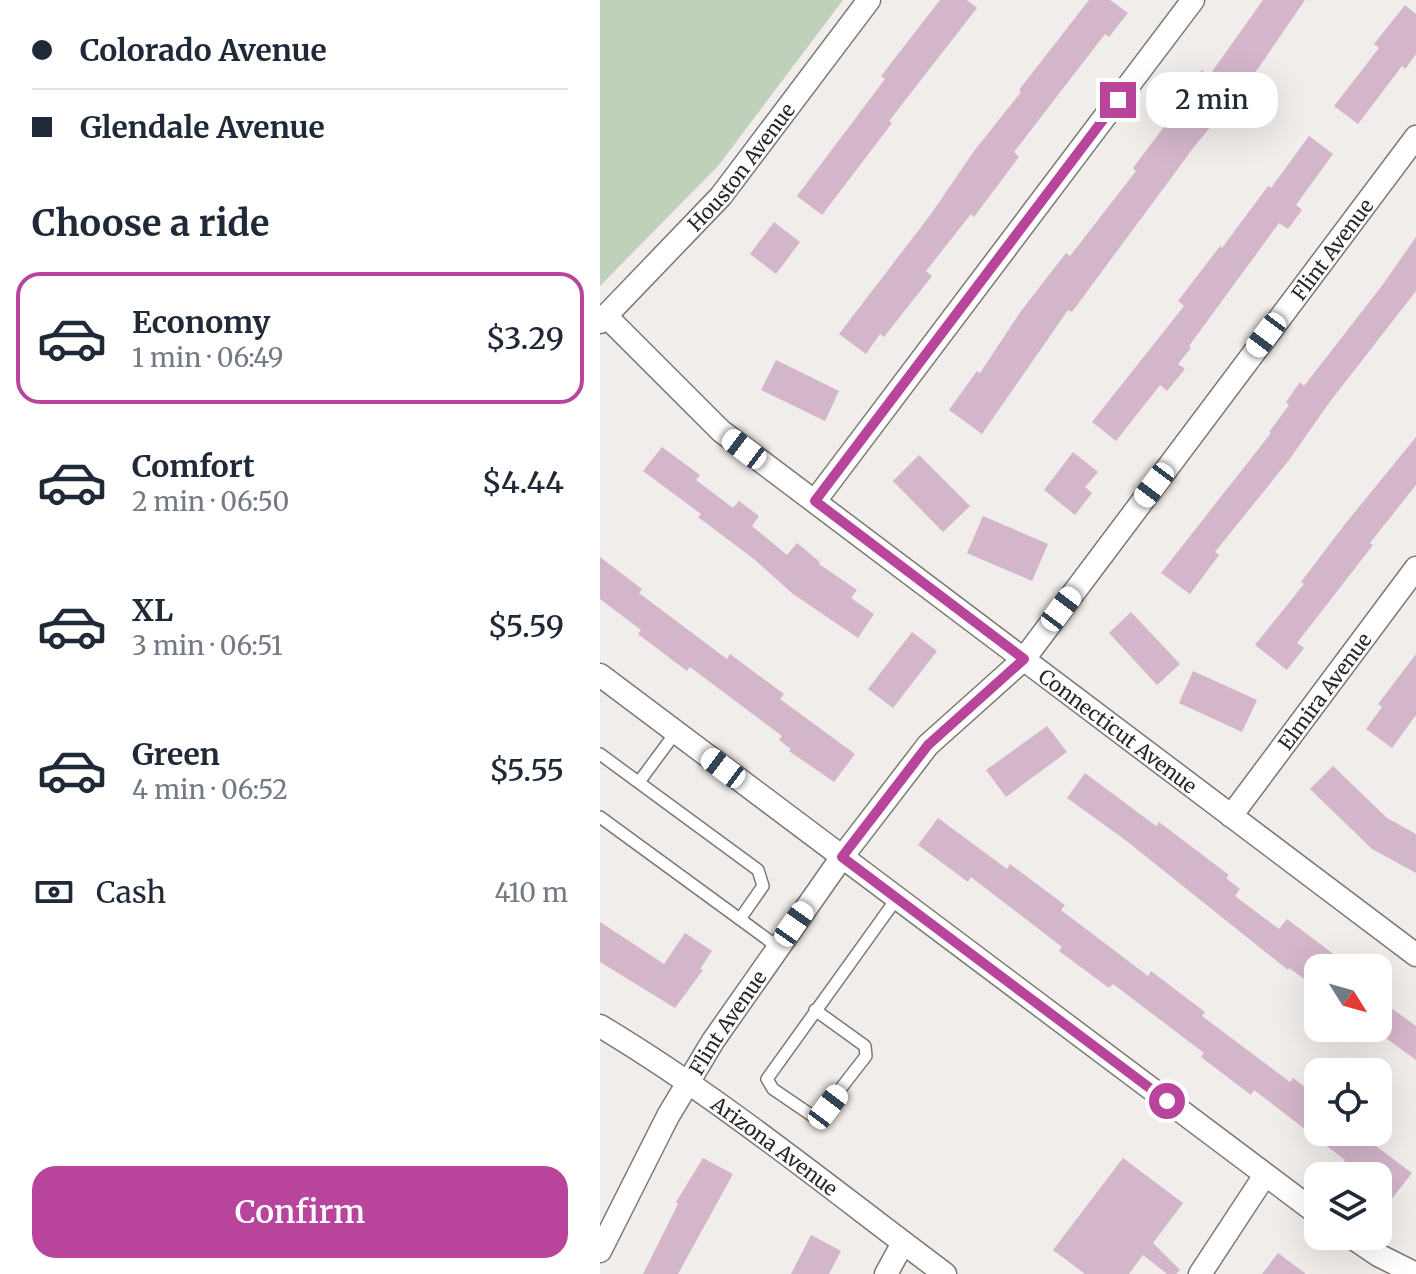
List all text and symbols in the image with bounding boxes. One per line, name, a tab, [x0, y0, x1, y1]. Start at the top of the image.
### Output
text: Colorado Avenue	[80, 31, 327, 69]
callout: 2 min	[1146, 72, 1278, 128]
route end	[1100, 82, 1136, 118]
text: 2 min	[1175, 83, 1249, 116]
street label: Houston Avenue	[682, 98, 800, 236]
text: Glendale Avenue	[80, 108, 325, 146]
street label: Flint Avenue	[1286, 193, 1378, 305]
text: Choose a ride	[32, 201, 269, 246]
icon: car	[36, 302, 108, 374]
text: Economy	[132, 303, 270, 341]
car	[1242, 309, 1290, 361]
text: $3.29	[486, 319, 564, 357]
text: 1 min · 06:49	[132, 341, 283, 374]
car	[718, 425, 770, 473]
icon: car	[36, 446, 108, 518]
text: Comfort	[132, 447, 255, 485]
car	[1130, 459, 1178, 511]
text: $4.44	[482, 463, 564, 501]
text: 2 min · 06:50	[132, 485, 289, 518]
car	[1037, 583, 1085, 635]
icon: car	[36, 590, 108, 662]
text: XL	[132, 591, 173, 629]
text: $5.59	[488, 607, 564, 645]
street label: Elmira Avenue	[1272, 627, 1376, 755]
text: 3 min · 06:51	[132, 629, 283, 662]
street label: Connecticut Avenue	[1034, 663, 1202, 798]
icon: car	[36, 734, 108, 806]
text: Green	[132, 735, 220, 773]
car	[697, 744, 749, 792]
text: $5.55	[489, 751, 564, 789]
text: 4 min · 06:52	[132, 773, 288, 806]
icon: cash	[32, 870, 76, 914]
text: Cash	[96, 873, 166, 911]
text: 410 m	[494, 876, 568, 909]
car	[770, 897, 818, 951]
north arrow	[1304, 954, 1392, 1042]
map controls	[1304, 954, 1392, 1250]
street label: Flint Avenue	[683, 965, 771, 1079]
button: locate	[1304, 1058, 1392, 1146]
car	[804, 1081, 852, 1133]
route start	[1149, 1083, 1185, 1119]
street label: Arizona Avenue	[706, 1090, 843, 1201]
button: layers	[1304, 1162, 1392, 1250]
button: Confirm	[32, 1166, 568, 1258]

